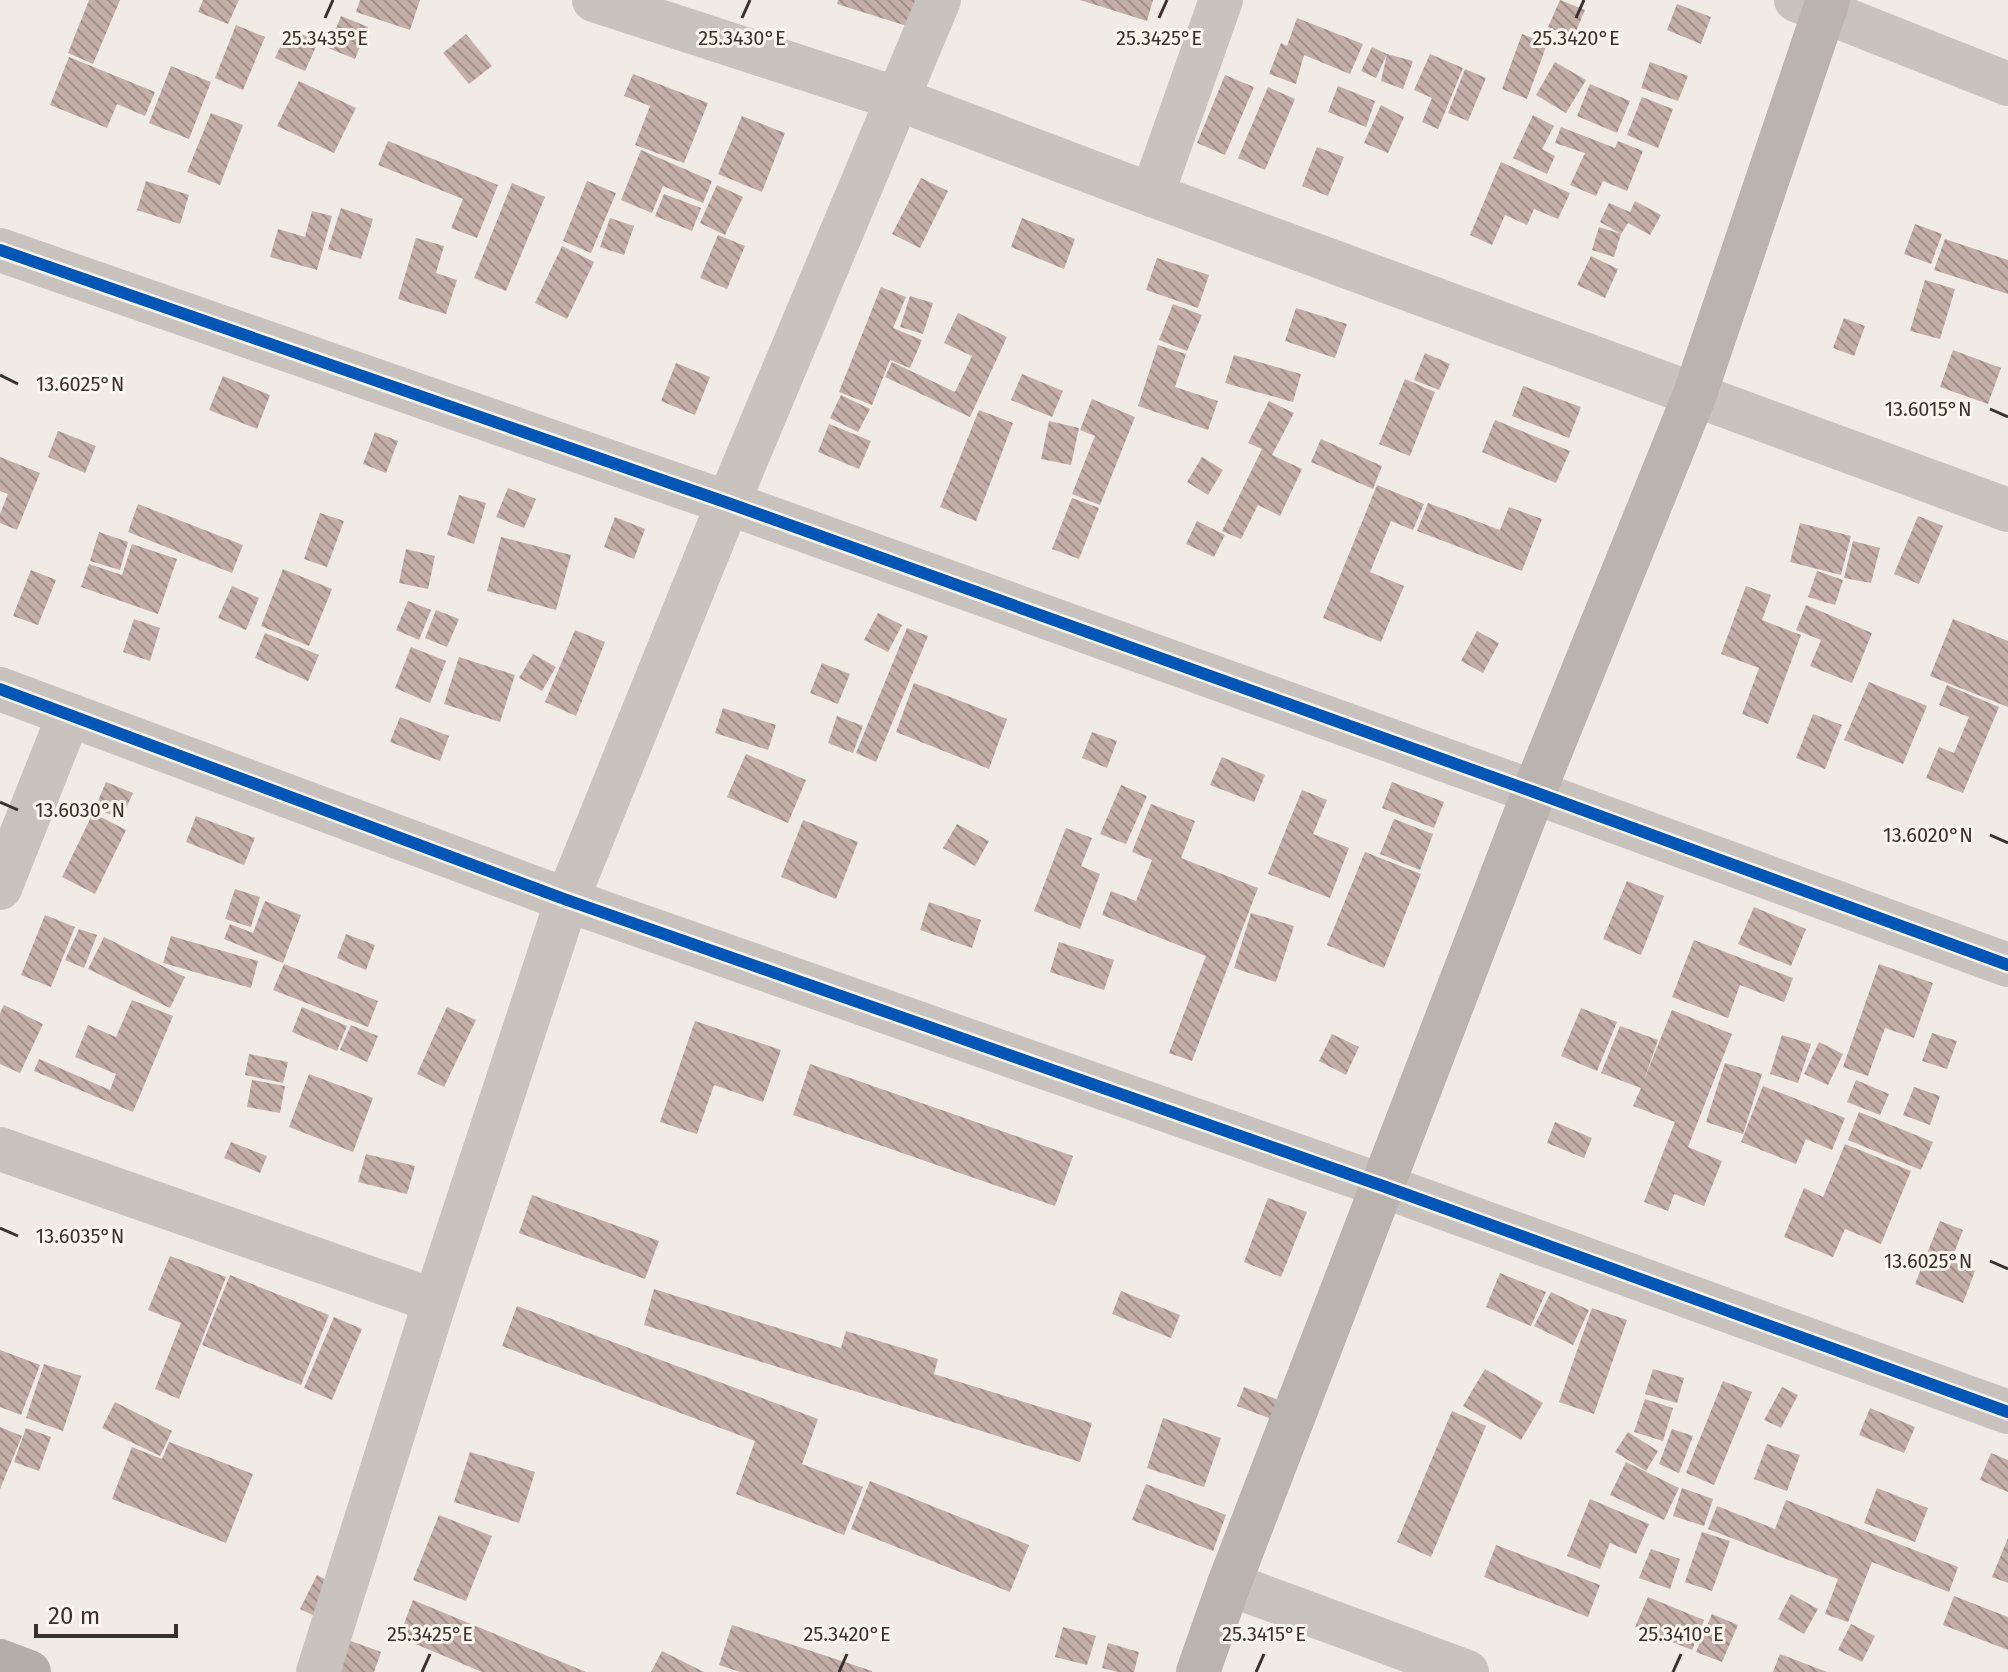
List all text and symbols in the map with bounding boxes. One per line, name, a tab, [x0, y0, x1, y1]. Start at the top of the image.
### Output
text: 25.3435°E	[282, 26, 368, 50]
text: 25.3430°E	[698, 26, 786, 50]
text: 25.3425°E	[1116, 26, 1202, 50]
text: 25.3420°E	[1532, 26, 1620, 50]
text: 13.6025°N	[36, 372, 124, 396]
text: 13.6015°N	[1884, 397, 1972, 421]
text: 13.6030°N	[35, 798, 125, 822]
text: 13.6020°N	[1883, 823, 1973, 847]
text: 13.6035°N	[36, 1224, 124, 1248]
text: 13.6025°N	[1884, 1249, 1972, 1273]
scale bar	[36, 1588, 176, 1638]
text: 20 m	[48, 1602, 100, 1630]
text: 25.3425°E	[387, 1622, 473, 1646]
text: 25.3420°E	[803, 1622, 891, 1646]
text: 25.3415°E	[1222, 1622, 1306, 1646]
text: 25.3410°E	[1638, 1622, 1724, 1646]

